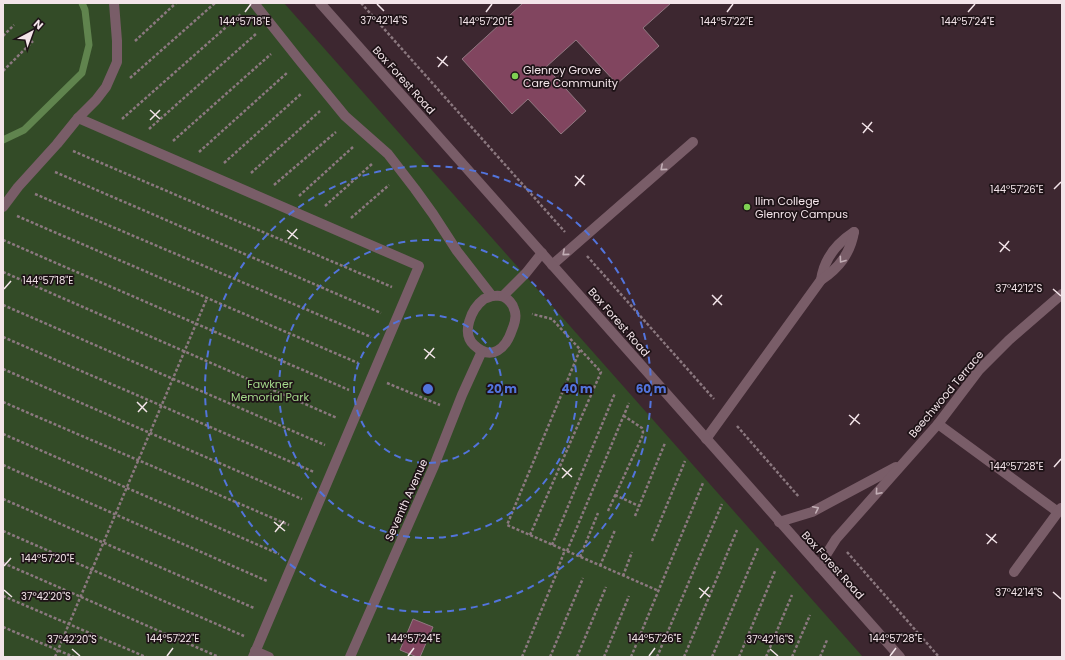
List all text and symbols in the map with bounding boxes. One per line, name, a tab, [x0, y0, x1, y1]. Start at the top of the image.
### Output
north arrow	[12, 12, 52, 52]
text: 37°42'14"S	[360, 13, 408, 28]
text: 144°57'18"E	[220, 14, 270, 29]
text: 144°57'20"E	[459, 14, 513, 29]
text: 144°57'22"E	[701, 14, 753, 29]
text: 144°57'24"E	[941, 14, 995, 29]
text: N	[30, 16, 47, 33]
street label: Box Forest Road	[369, 42, 439, 118]
place label: Glenroy Grove Care Community	[523, 62, 619, 91]
marker: Glenroy Grove Care Community	[510, 71, 520, 81]
one-way arrow	[661, 163, 668, 170]
text: 144°57'26"E	[990, 182, 1044, 197]
place label: Ilim College Glenroy Campus	[755, 193, 848, 222]
marker: Ilim College Glenroy Campus	[742, 202, 752, 212]
one-way arrow	[563, 249, 570, 256]
one-way arrow	[840, 255, 847, 262]
text: 144°57'18"E	[23, 273, 73, 288]
text: 37°42'12"S	[996, 281, 1043, 296]
street label: Box Forest Road	[584, 284, 654, 360]
street label: Beechwood Terrace	[905, 347, 987, 441]
park label: Fawkner Memorial Park	[231, 376, 309, 405]
text: 20 m	[487, 380, 517, 397]
text: 40 m	[561, 380, 593, 397]
text: 60 m	[636, 380, 667, 397]
centre of rings	[421, 382, 435, 396]
street label: Seventh Avenue	[381, 456, 431, 544]
text: 144°57'28"E	[990, 459, 1044, 474]
one-way arrow	[875, 488, 882, 495]
one-way arrow	[812, 507, 819, 514]
street label: Box Forest Road	[798, 527, 868, 603]
text: 144°57'20"E	[21, 551, 75, 566]
text: 37°42'14"S	[995, 585, 1043, 600]
text: 37°42'20"S	[21, 589, 71, 604]
text: 144°57'22"E	[147, 631, 199, 646]
text: 144°57'24"E	[387, 631, 441, 646]
text: 144°57'26"E	[628, 631, 682, 646]
text: 144°57'28"E	[869, 631, 923, 646]
text: 37°42'20"S	[47, 632, 97, 647]
text: 37°42'16"S	[746, 632, 794, 647]

